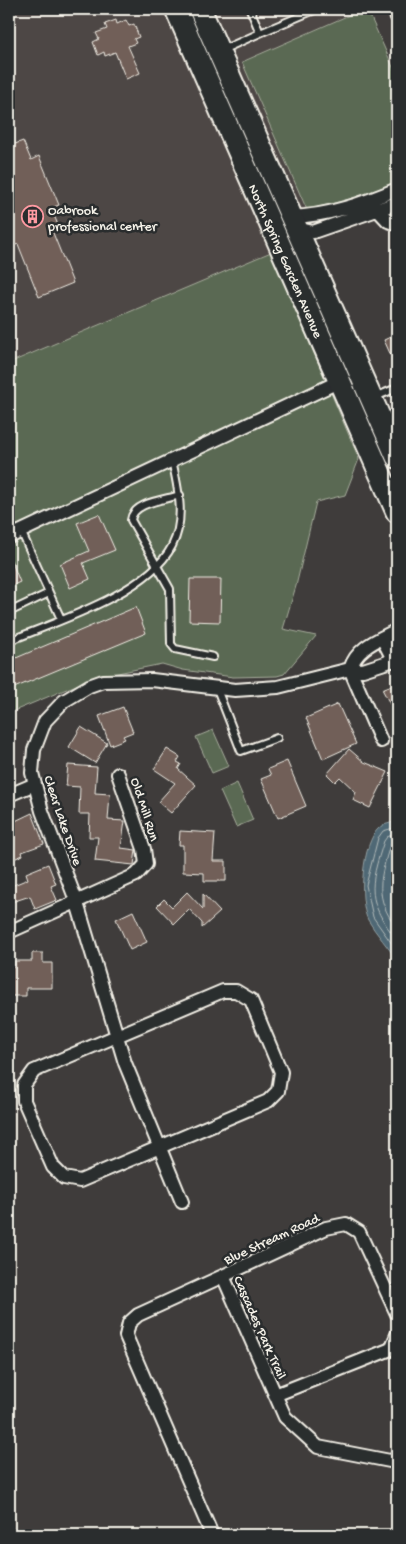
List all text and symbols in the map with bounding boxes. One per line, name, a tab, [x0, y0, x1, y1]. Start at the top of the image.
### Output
street label: North Spring Garden Avenue	[243, 182, 326, 342]
place label: Oabrook professional center	[47, 203, 158, 236]
building icon: Oabrook professional center	[20, 205, 44, 229]
street label: Clear Lake Drive	[38, 774, 85, 869]
street label: Old Mill Run	[125, 776, 162, 844]
street label: Blue Stream Road	[221, 1210, 324, 1270]
street label: Cascades Park Trail	[228, 1274, 289, 1382]

